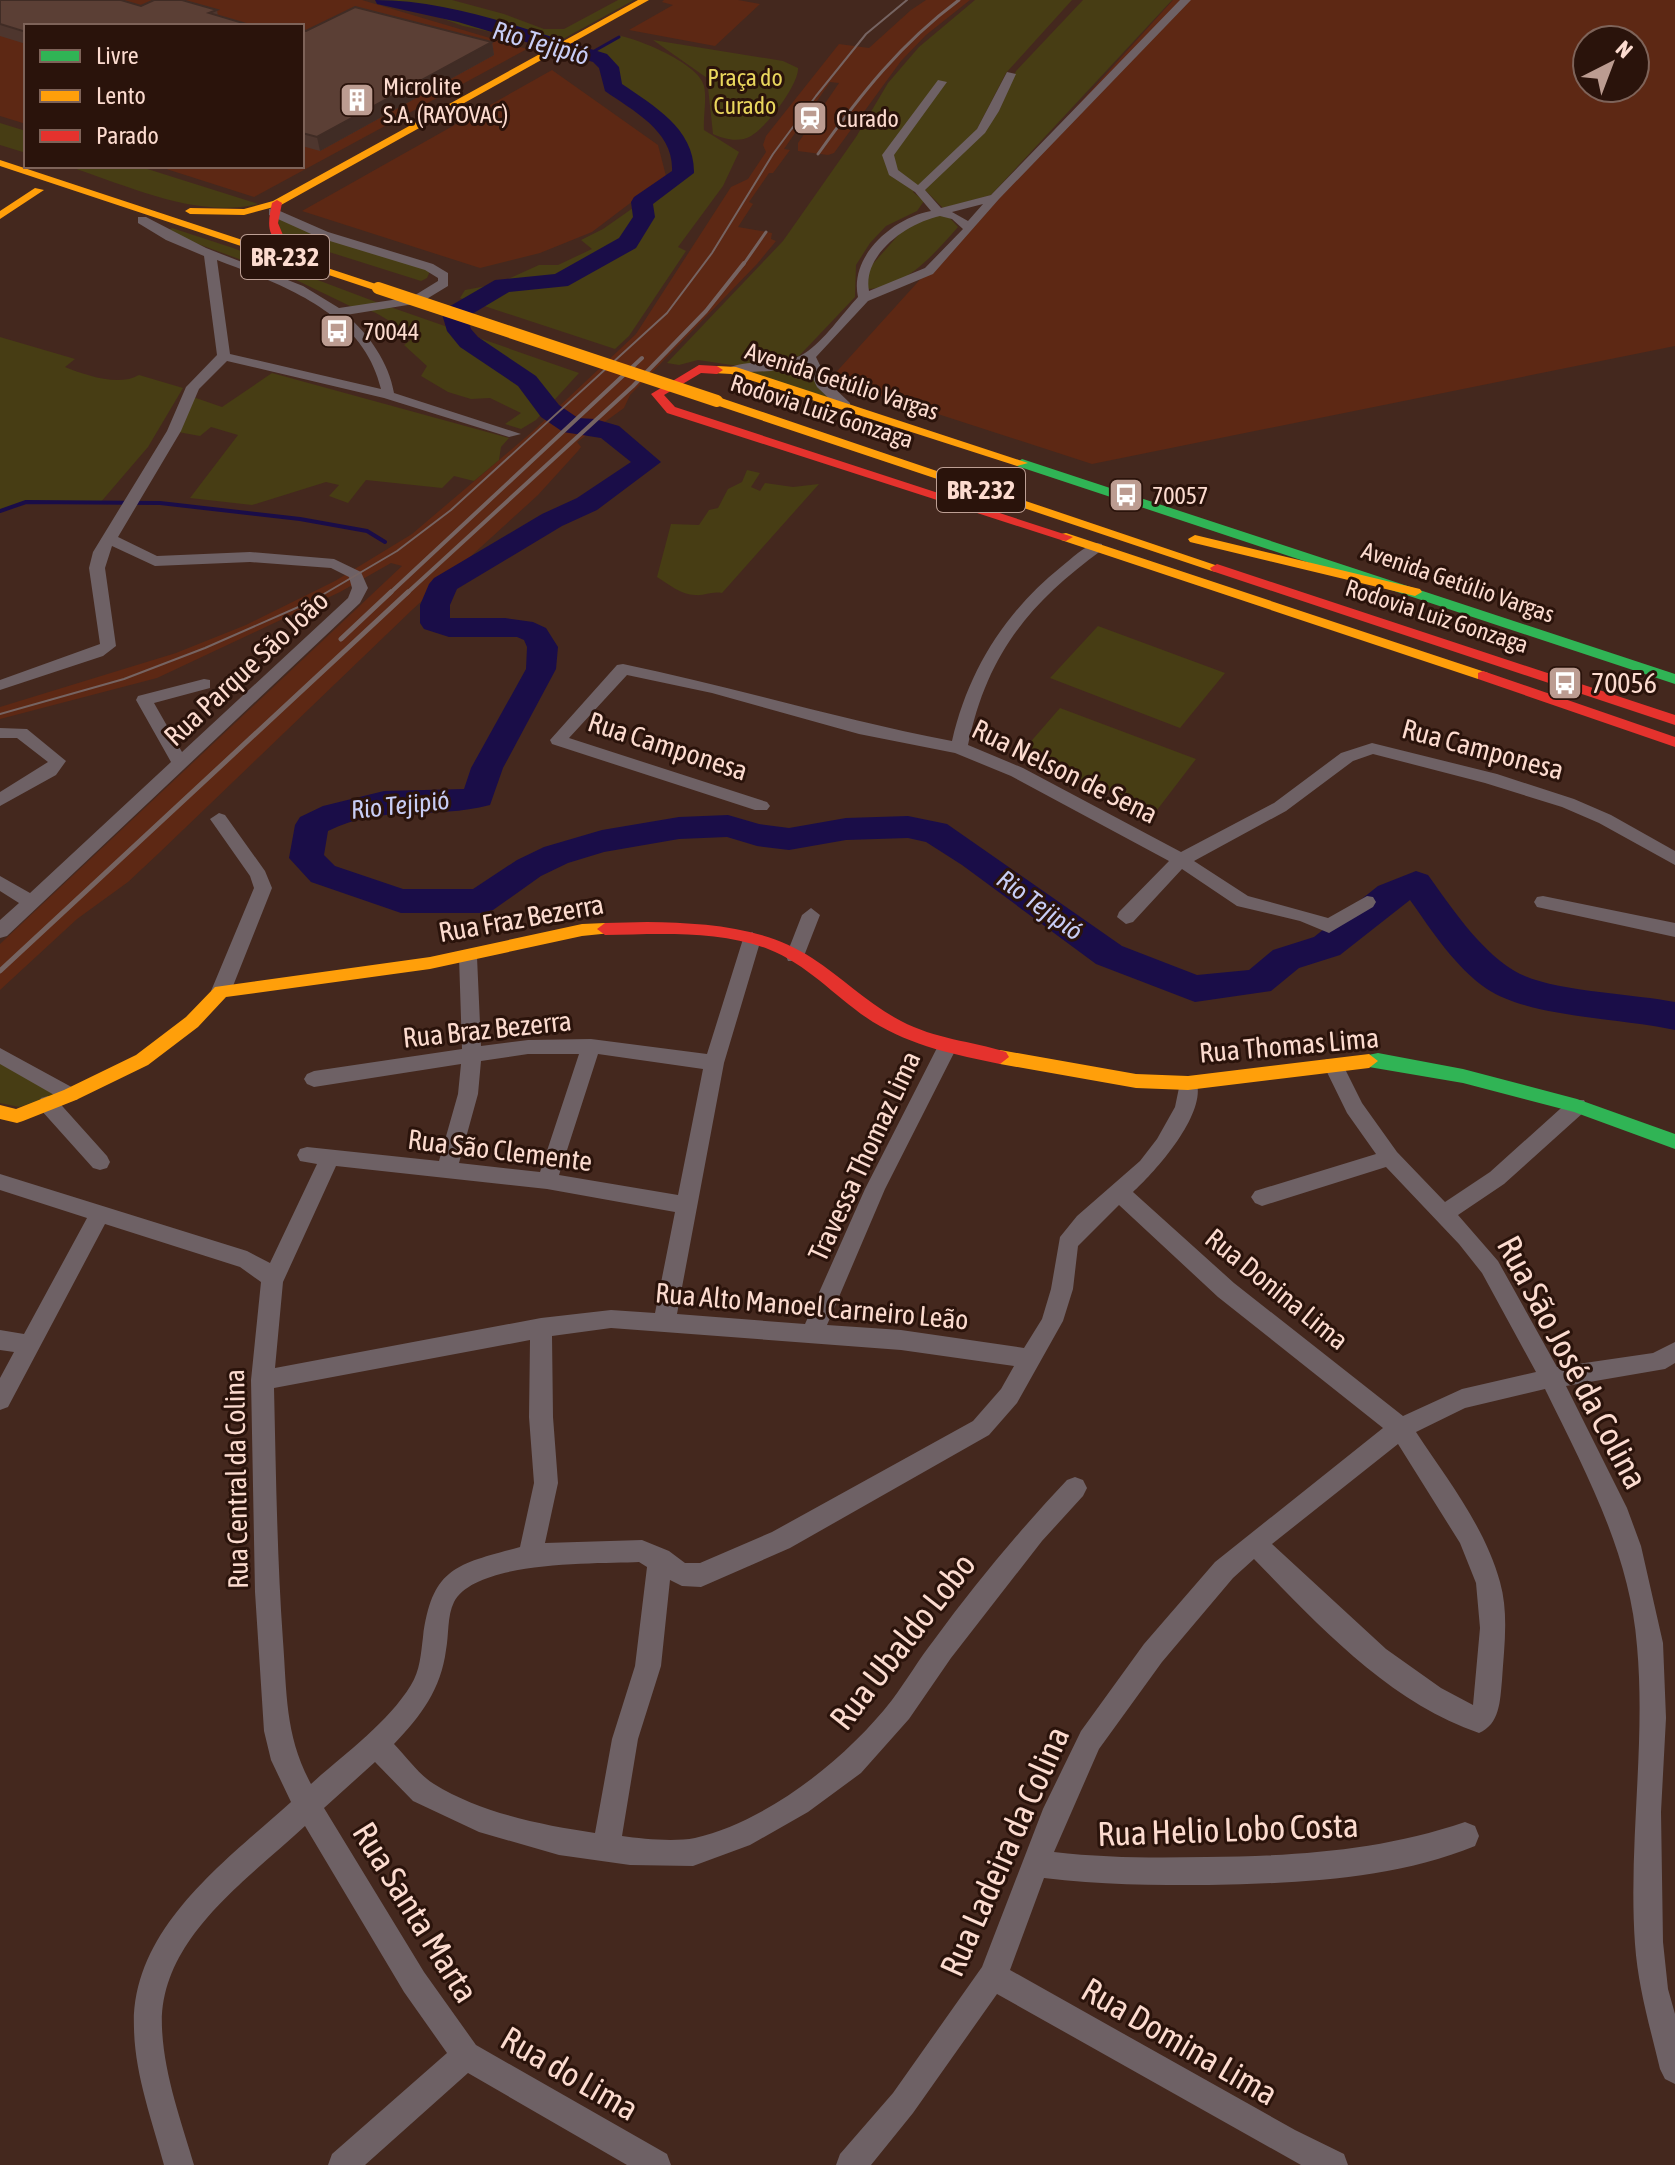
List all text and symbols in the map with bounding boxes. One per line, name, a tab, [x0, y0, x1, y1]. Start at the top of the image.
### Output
water label: Rio Tejipió	[489, 15, 593, 71]
legend	[24, 24, 304, 168]
north arrow	[1571, 24, 1651, 104]
text: N	[1611, 35, 1638, 63]
text: Livre	[96, 42, 139, 69]
park label: Praça do Curado	[707, 64, 783, 119]
place label: Microlite S.A. (RAYOVAC)	[383, 73, 508, 128]
building icon: Microlite S.A. (RAYOVAC)	[338, 81, 376, 119]
text: Lento	[96, 82, 146, 109]
station icon: Curado	[791, 99, 829, 137]
place label: Curado	[836, 105, 899, 132]
text: Parado	[96, 122, 159, 149]
road number: BR-232	[241, 235, 329, 279]
bus stop icon: 70044	[318, 312, 356, 350]
place label: 70044	[363, 318, 419, 345]
street label: Avenida Getúlio Vargas	[742, 337, 942, 425]
street label: Rodovia Luiz Gonzaga	[727, 369, 917, 453]
road number: BR-232	[937, 468, 1025, 512]
bus stop icon: 70057	[1107, 476, 1145, 514]
place label: 70057	[1152, 482, 1208, 509]
street label: Avenida Getúlio Vargas	[1358, 536, 1558, 628]
street label: Rodovia Luiz Gonzaga	[1342, 574, 1532, 658]
street label: Rua Parque São João	[157, 584, 335, 752]
bus stop icon: 70056	[1546, 664, 1584, 702]
place label: 70056	[1591, 667, 1657, 699]
street label: Rua Camponesa	[584, 705, 752, 787]
street label: Rua Nelson de Sena	[967, 712, 1163, 830]
street label: Rua Camponesa	[1399, 712, 1567, 786]
water label: Rio Tejipió	[349, 785, 451, 825]
water label: Rio Tejipió	[991, 864, 1089, 946]
street label: Rua Fraz Bezerra	[436, 888, 606, 948]
street label: Rua Braz Bezerra	[401, 1004, 573, 1054]
street label: Rua Thomas Lima	[1198, 1021, 1380, 1069]
street label: Travessa Thomaz Lima	[801, 1046, 927, 1266]
street label: Rua São Clemente	[406, 1123, 594, 1177]
street label: Rua Donina Lima	[1199, 1222, 1355, 1356]
street label: Rua São José da Colina	[1490, 1229, 1656, 1495]
street label: Rua Alto Manoel Carneiro Leão	[654, 1276, 970, 1336]
street label: Rua Central da Colina	[218, 1369, 254, 1589]
street label: Rua Ubaldo Lobo	[821, 1545, 983, 1737]
street label: Rua Ladeira da Colina	[931, 1720, 1077, 1982]
street label: Rua Helio Lobo Costa	[1097, 1805, 1359, 1853]
street label: Rua Santa Marta	[345, 1815, 487, 2009]
street label: Rua Domina Lima	[1075, 1969, 1285, 2113]
street label: Rua do Lima	[494, 2018, 646, 2128]

